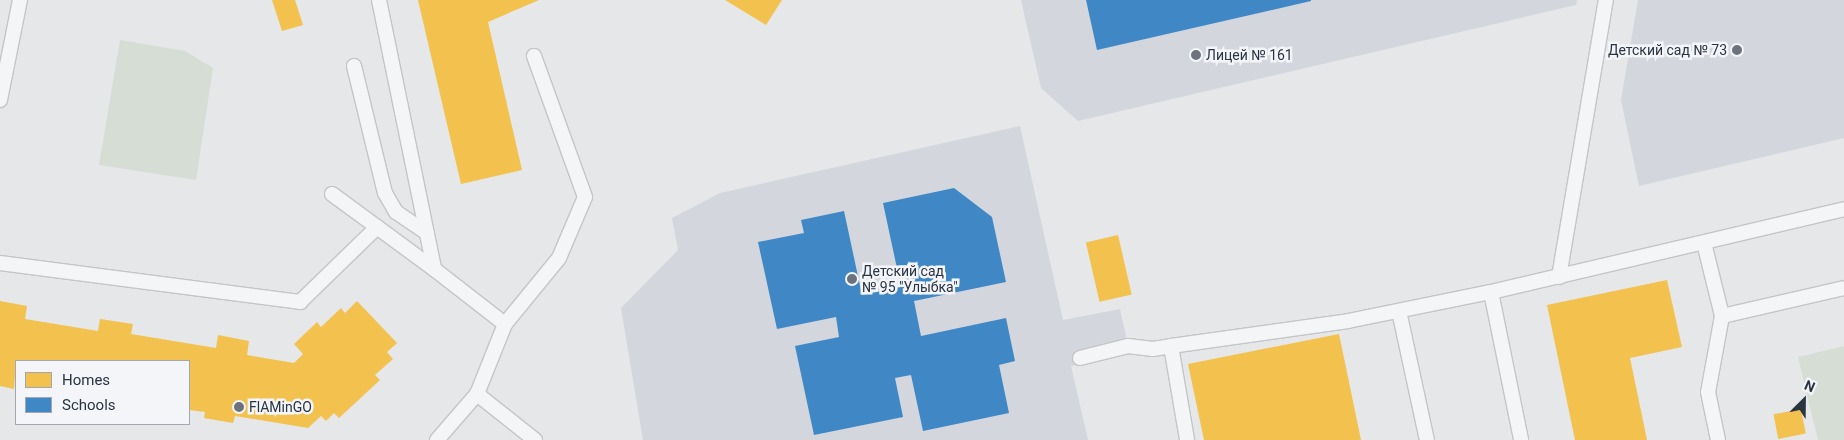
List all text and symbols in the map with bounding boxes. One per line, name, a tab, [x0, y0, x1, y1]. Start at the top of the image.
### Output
place label: Детский сад № 73	[1608, 42, 1727, 58]
marker: Детский сад № 73	[1731, 44, 1743, 56]
place label: Лицей № 161	[1206, 47, 1293, 63]
marker: Лицей № 161	[1190, 49, 1202, 61]
place label: Детский сад № 95 "Улыбка"	[862, 263, 958, 296]
marker: Детский сад № 95 "Улыбка"	[846, 273, 858, 285]
legend	[15, 360, 190, 425]
text: Homes	[62, 371, 110, 389]
north arrow	[1779, 375, 1829, 425]
text: N	[1802, 377, 1818, 395]
text: Schools	[62, 396, 116, 414]
place label: FlAMinGO	[249, 399, 312, 415]
marker: FlAMinGO	[233, 401, 245, 413]

